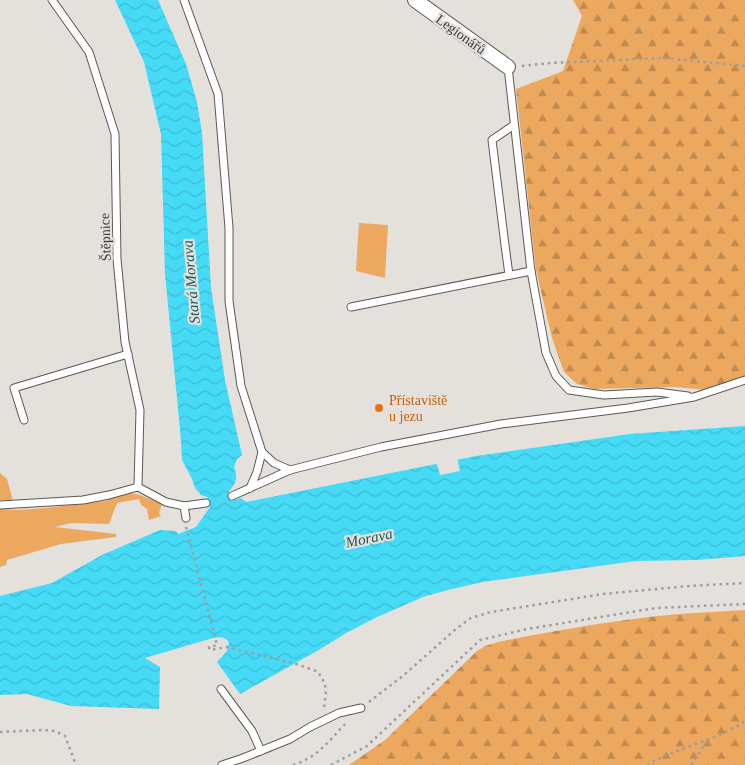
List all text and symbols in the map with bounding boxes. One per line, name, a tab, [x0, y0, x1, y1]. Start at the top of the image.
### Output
street label: Legionářů	[433, 11, 488, 57]
street label: Štěpnice	[96, 213, 114, 261]
water label: Stará Morava	[179, 240, 203, 324]
place label: Přístaviště u jezu	[389, 393, 447, 424]
marker: Přístaviště u jezu	[373, 402, 385, 414]
water label: Morava	[343, 525, 394, 551]

